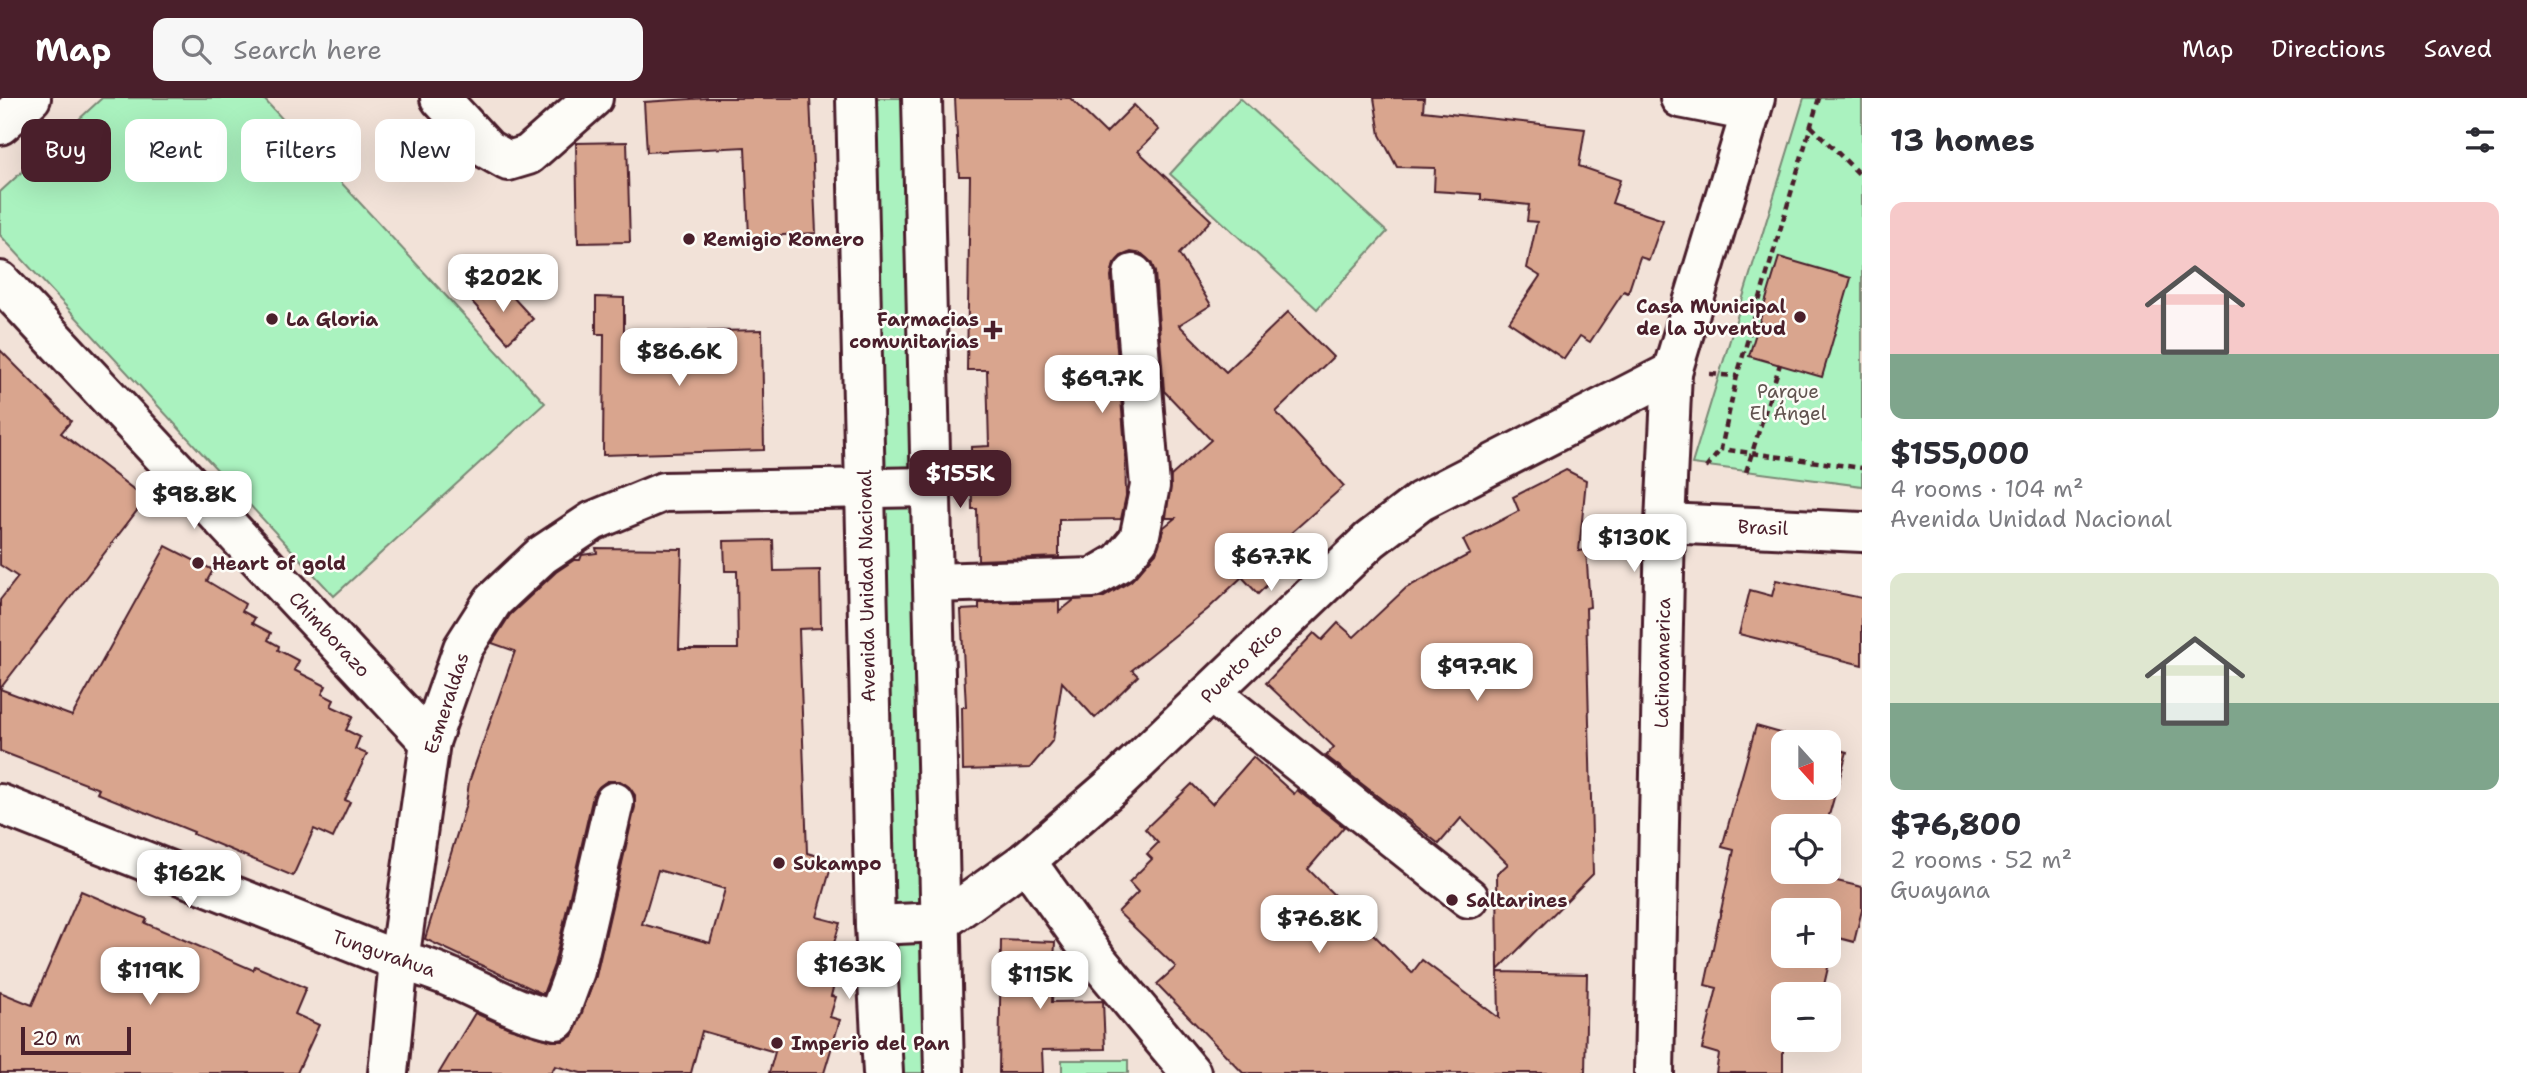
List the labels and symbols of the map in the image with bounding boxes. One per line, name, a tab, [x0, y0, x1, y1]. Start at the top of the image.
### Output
place label: Remigio Romero	[703, 227, 864, 252]
marker: Remigio Romero	[681, 231, 697, 247]
pin: $202K	[454, 254, 552, 314]
place label: Casa Municipal de la Juventud	[1636, 294, 1786, 341]
place label: La Gloria	[286, 307, 378, 332]
place label: Farmacias comunitarias	[849, 307, 979, 354]
marker: Casa Municipal de la Juventud	[1792, 309, 1808, 325]
marker: La Gloria	[264, 311, 280, 327]
marker: Farmacias comunitarias	[985, 322, 1001, 338]
pin: $86.6K	[622, 328, 736, 388]
pin: $69.7K	[1045, 356, 1159, 415]
park label: Parque El Ángel	[1750, 379, 1827, 426]
pin: $155K	[911, 450, 1009, 510]
street label: Avenida Unidad Nacional	[852, 469, 881, 703]
pin: $98.8K	[137, 472, 251, 531]
pin: $130K	[1585, 514, 1683, 574]
street label: Brasil	[1737, 514, 1789, 541]
pin: $67.7K	[1214, 533, 1328, 593]
place label: Heart of gold	[212, 551, 346, 576]
marker: Heart of gold	[190, 555, 206, 571]
street label: Chimborazo	[283, 586, 376, 683]
street label: Latinoamerica	[1649, 597, 1676, 729]
street label: Puerto Rico	[1195, 618, 1288, 709]
pin: $97.9K	[1420, 644, 1534, 703]
street label: Esmeraldas	[418, 649, 475, 757]
north arrow	[1771, 730, 1841, 800]
pin: $162K	[140, 850, 238, 910]
place label: Sukampo	[793, 851, 882, 876]
marker: Sukampo	[771, 855, 787, 871]
place label: Saltarines	[1466, 888, 1567, 913]
marker: Saltarines	[1444, 892, 1460, 908]
pin: $76.8K	[1262, 896, 1376, 955]
street label: Tungurahua	[329, 924, 439, 983]
pin: $163K	[800, 942, 898, 1001]
pin: $119K	[101, 948, 199, 1007]
pin: $115K	[991, 951, 1089, 1011]
scale bar	[21, 1024, 131, 1056]
place label: Imperio del Pan	[791, 1031, 950, 1056]
marker: Imperio del Pan	[769, 1035, 785, 1051]

